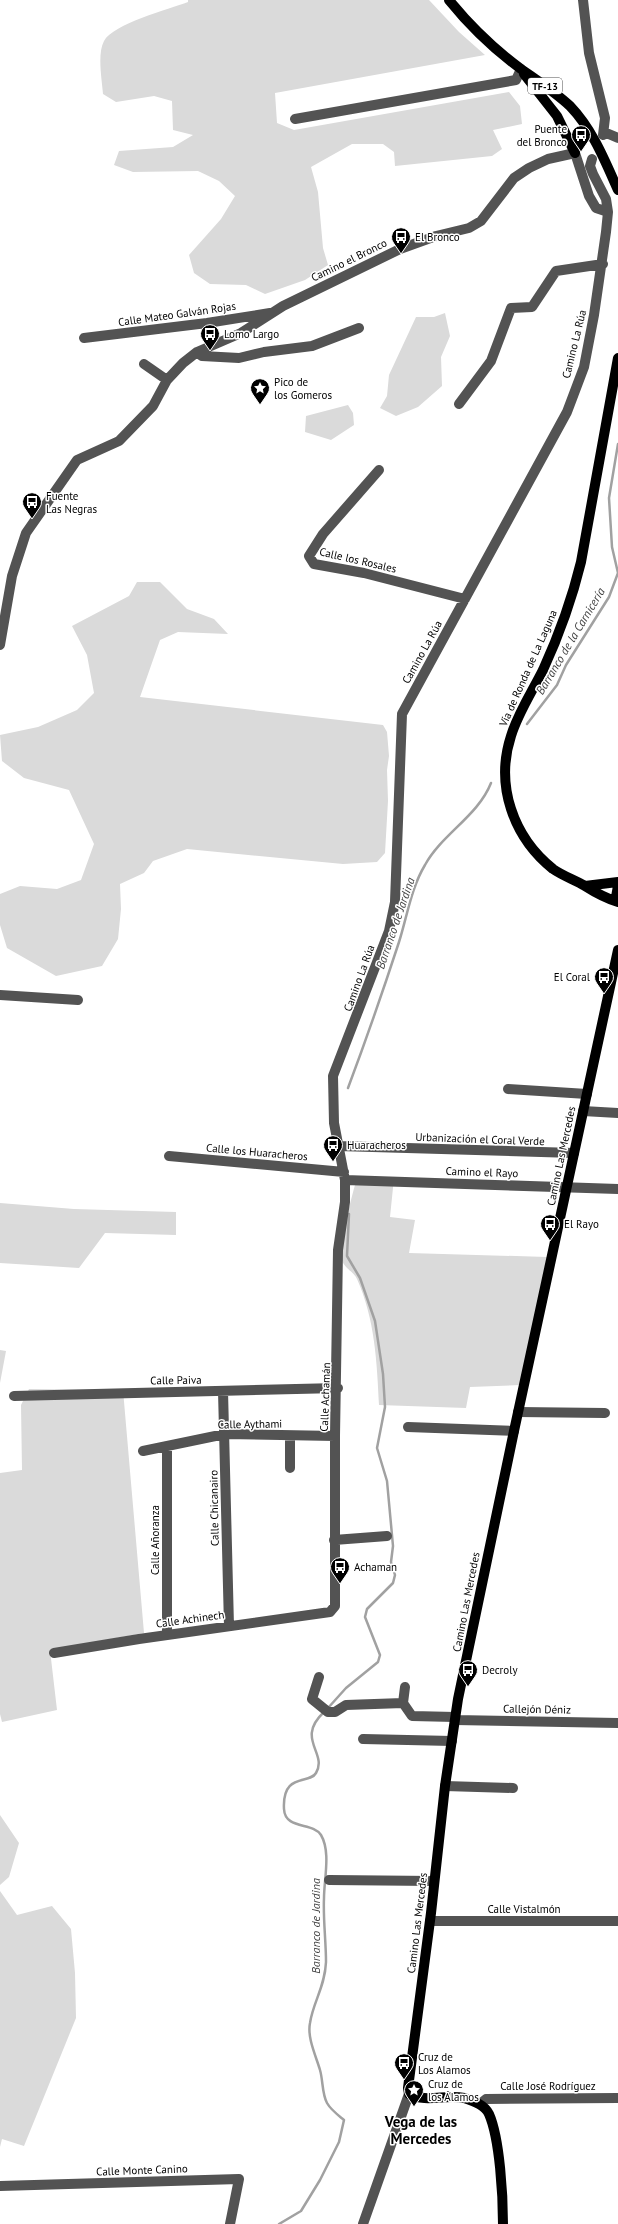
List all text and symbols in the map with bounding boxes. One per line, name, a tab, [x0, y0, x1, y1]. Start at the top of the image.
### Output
road number: TF-13	[528, 78, 562, 94]
place label: Puente del Bronco	[517, 122, 567, 149]
bus stop icon: Puente del Bronco	[570, 124, 592, 152]
bus stop icon: El Bronco	[390, 226, 412, 254]
place label: El Bronco	[415, 230, 460, 244]
street label: Camino el Bronco	[309, 236, 389, 284]
street label: Calle Mateo Galván Rojas	[117, 299, 237, 329]
street label: Camino La Rúa	[559, 308, 589, 380]
bus stop icon: Lomo Largo	[199, 323, 221, 351]
place label: Lomo Largo	[224, 327, 279, 341]
place label: Pico de los Gomeros	[274, 375, 332, 402]
place icon: Pico de los Gomeros	[249, 377, 271, 405]
place label: Fuente Las Negras	[46, 489, 97, 516]
bus stop icon: Fuente Las Negras	[21, 491, 43, 519]
street label: Calle los Rosales	[318, 544, 398, 576]
water label: Barranco de la Carnicería	[532, 585, 608, 697]
street label: Vía de Ronda de La Laguna	[496, 607, 560, 729]
street label: Camino La Rúa	[399, 618, 445, 686]
water label: Barranco de Jardina	[372, 875, 418, 971]
street label: Camino La Rúa	[340, 943, 378, 1013]
bus stop icon: El Coral	[593, 966, 615, 994]
place label: El Coral	[554, 970, 591, 984]
street label: Camino Las Mercedes	[544, 1105, 578, 1207]
street label: Urbanización el Coral Verde	[415, 1130, 545, 1148]
bus stop icon: Huaracheros	[322, 1134, 344, 1162]
place label: Huaracheros	[347, 1138, 406, 1152]
street label: Calle los Huaracheros	[206, 1141, 309, 1163]
street label: Camino el Rayo	[445, 1164, 519, 1180]
bus stop icon: El Rayo	[539, 1213, 561, 1241]
place label: El Rayo	[564, 1217, 599, 1231]
street label: Calle Achamán	[317, 1362, 333, 1432]
street label: Calle Paiva	[150, 1373, 202, 1387]
street label: Calle Aythami	[218, 1416, 282, 1432]
street label: Calle Chicanairo	[206, 1470, 222, 1546]
street label: Calle Añoranza	[148, 1505, 162, 1575]
street label: Camino Las Mercedes	[449, 1551, 483, 1653]
bus stop icon: Achaman	[329, 1556, 351, 1584]
place label: Achaman	[354, 1560, 397, 1574]
street label: Calle Achinech	[155, 1607, 225, 1631]
bus stop icon: Decroly	[457, 1659, 479, 1687]
place label: Decroly	[482, 1663, 518, 1677]
street label: Callejón Déniz	[503, 1701, 571, 1717]
street label: Camino Las Mercedes	[404, 1872, 430, 1974]
water label: Barranco de Jardina	[308, 1878, 323, 1974]
street label: Calle Vistalmón	[487, 1902, 561, 1916]
place label: Cruz de Los Alamos	[418, 2050, 471, 2077]
bus stop icon: Cruz de Los Alamos	[393, 2052, 415, 2080]
place label: Cruz de los Álamos	[428, 2077, 479, 2104]
place icon: Cruz de los Álamos	[403, 2079, 425, 2107]
street label: Calle José Rodríguez	[500, 2079, 596, 2093]
district label: Vega de las Mercedes	[384, 2112, 457, 2148]
street label: Calle Monte Canino	[96, 2161, 188, 2179]

